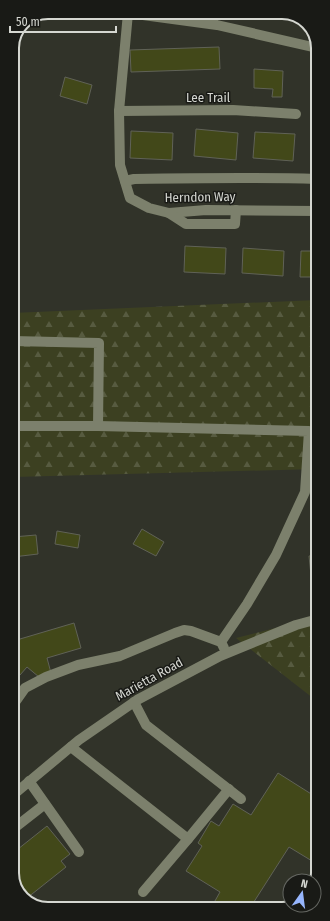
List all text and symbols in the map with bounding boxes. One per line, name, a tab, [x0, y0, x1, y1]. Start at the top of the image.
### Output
scale bar	[10, 8, 116, 34]
text: 50 m	[16, 15, 40, 29]
street label: Lee Trail	[186, 90, 231, 105]
street label: Herndon Way	[165, 189, 236, 205]
street label: Marietta Road	[113, 654, 185, 704]
north arrow	[282, 873, 322, 913]
text: N	[300, 877, 309, 891]

